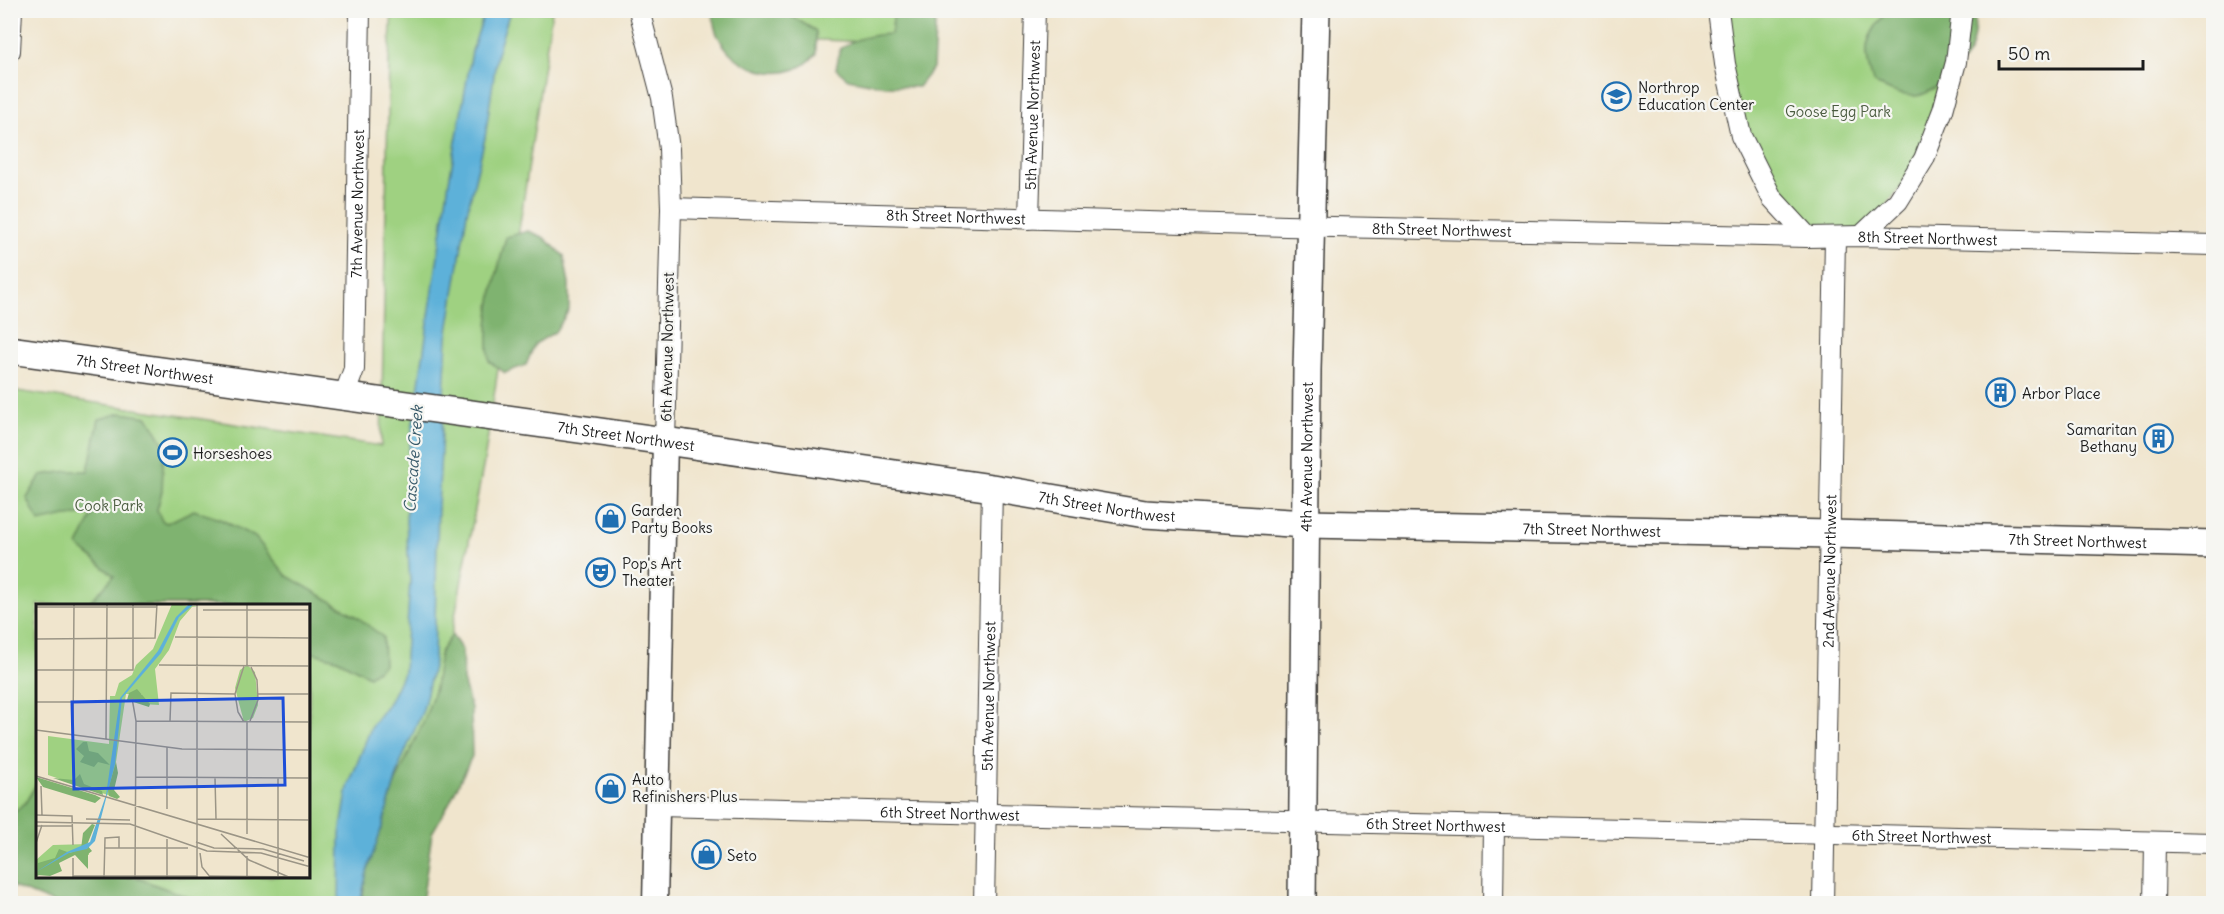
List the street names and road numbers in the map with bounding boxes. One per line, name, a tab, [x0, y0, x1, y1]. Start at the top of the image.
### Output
street label: 5th Avenue Northwest	[1020, 40, 1044, 190]
street label: 7th Avenue Northwest	[346, 129, 368, 278]
street label: 8th Street Northwest	[886, 205, 1026, 228]
street label: 8th Street Northwest	[1372, 218, 1512, 240]
street label: 8th Street Northwest	[1857, 226, 1998, 249]
street label: 6th Avenue Northwest	[656, 272, 678, 422]
street label: 7th Street Northwest	[75, 350, 215, 388]
street label: 4th Avenue Northwest	[1296, 382, 1316, 532]
street label: 7th Street Northwest	[556, 417, 696, 455]
street label: 7th Street Northwest	[1037, 487, 1176, 525]
street label: 2nd Avenue Northwest	[1818, 494, 1840, 648]
street label: 7th Street Northwest	[1522, 519, 1661, 540]
street label: 7th Street Northwest	[2008, 529, 2147, 552]
street label: 5th Avenue Northwest	[977, 621, 999, 771]
street label: 6th Street Northwest	[880, 802, 1020, 824]
street label: 6th Street Northwest	[1366, 813, 1506, 836]
street label: 6th Street Northwest	[1852, 825, 1992, 847]

